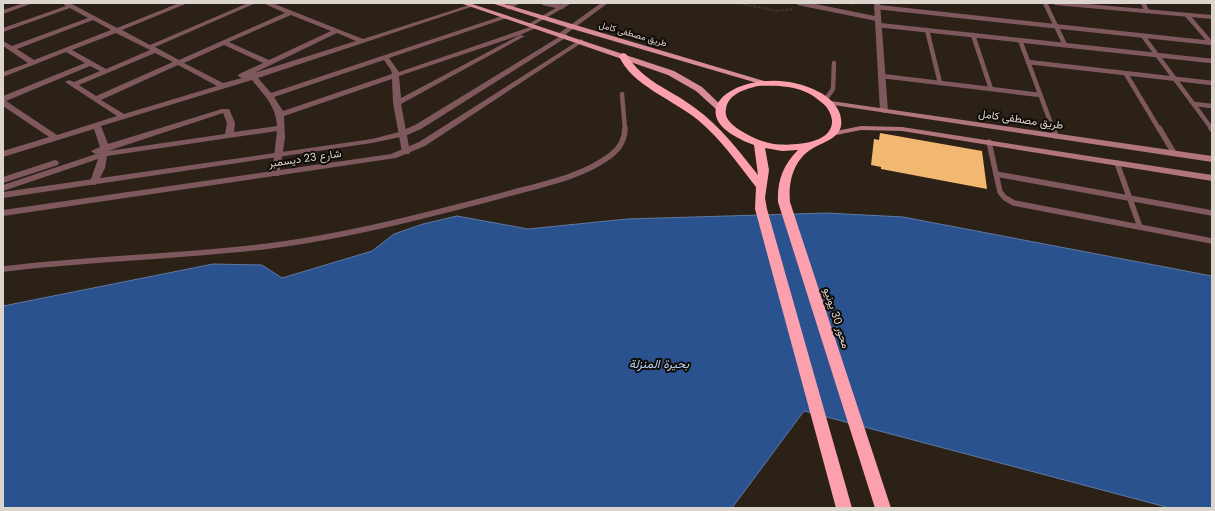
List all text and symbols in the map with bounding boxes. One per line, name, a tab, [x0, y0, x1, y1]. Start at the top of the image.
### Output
street label: طريق مصطفى كامل	[598, 19, 668, 49]
street label: طريق مصطفى كامل	[978, 105, 1064, 133]
street label: شارع 23 ديسمبر	[267, 145, 343, 171]
street label: محور 30 يونيو	[820, 286, 854, 350]
water label: بحيرة المنزلة	[629, 355, 689, 372]

